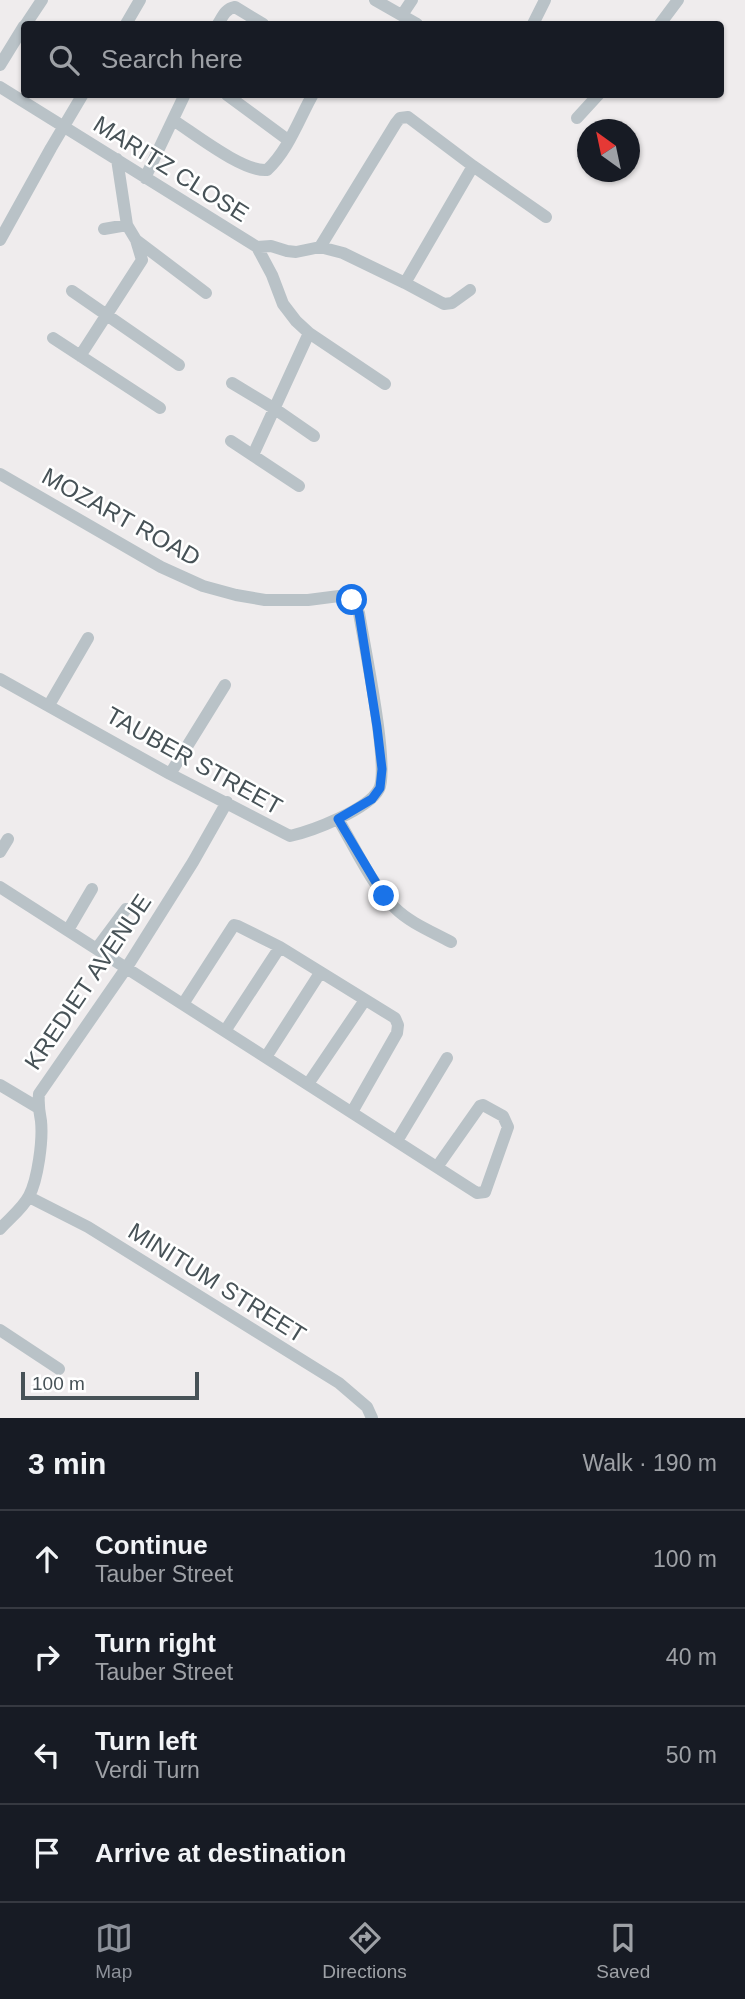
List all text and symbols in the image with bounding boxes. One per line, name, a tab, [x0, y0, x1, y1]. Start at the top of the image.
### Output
search box	[21, 21, 724, 98]
icon: search	[45, 41, 83, 79]
text: Search here	[101, 44, 243, 74]
street label: MARITZ CLOSE	[89, 110, 254, 227]
north arrow	[577, 119, 640, 182]
street label: MOZART ROAD	[38, 462, 205, 571]
route start	[336, 584, 367, 615]
street label: TAUBER STREET	[102, 701, 287, 820]
route end	[368, 880, 399, 911]
street label: KREDIET AVENUE	[19, 889, 156, 1075]
street label: MINITUM STREET	[124, 1217, 311, 1348]
scale bar	[21, 1369, 200, 1401]
text: 100 m	[32, 1373, 85, 1394]
text: 3 min	[28, 1447, 106, 1480]
text: Walk · 190 m	[582, 1450, 717, 1476]
text: Continue	[95, 1530, 208, 1560]
icon: ahead	[28, 1540, 66, 1578]
text: 100 m	[653, 1546, 717, 1572]
text: Tauber Street	[95, 1561, 233, 1587]
text: Turn right	[95, 1628, 216, 1658]
icon: right	[28, 1638, 66, 1676]
text: 40 m	[666, 1644, 717, 1670]
text: Tauber Street	[95, 1659, 233, 1685]
text: Turn left	[95, 1726, 197, 1756]
icon: left	[28, 1736, 66, 1774]
text: 50 m	[666, 1742, 717, 1768]
text: Verdi Turn	[95, 1757, 200, 1783]
icon: arrive	[28, 1834, 66, 1872]
text: Arrive at destination	[95, 1838, 346, 1868]
tab: Map	[95, 1919, 133, 1983]
tab: Directions	[322, 1919, 407, 1983]
tab: Saved	[596, 1919, 650, 1983]

